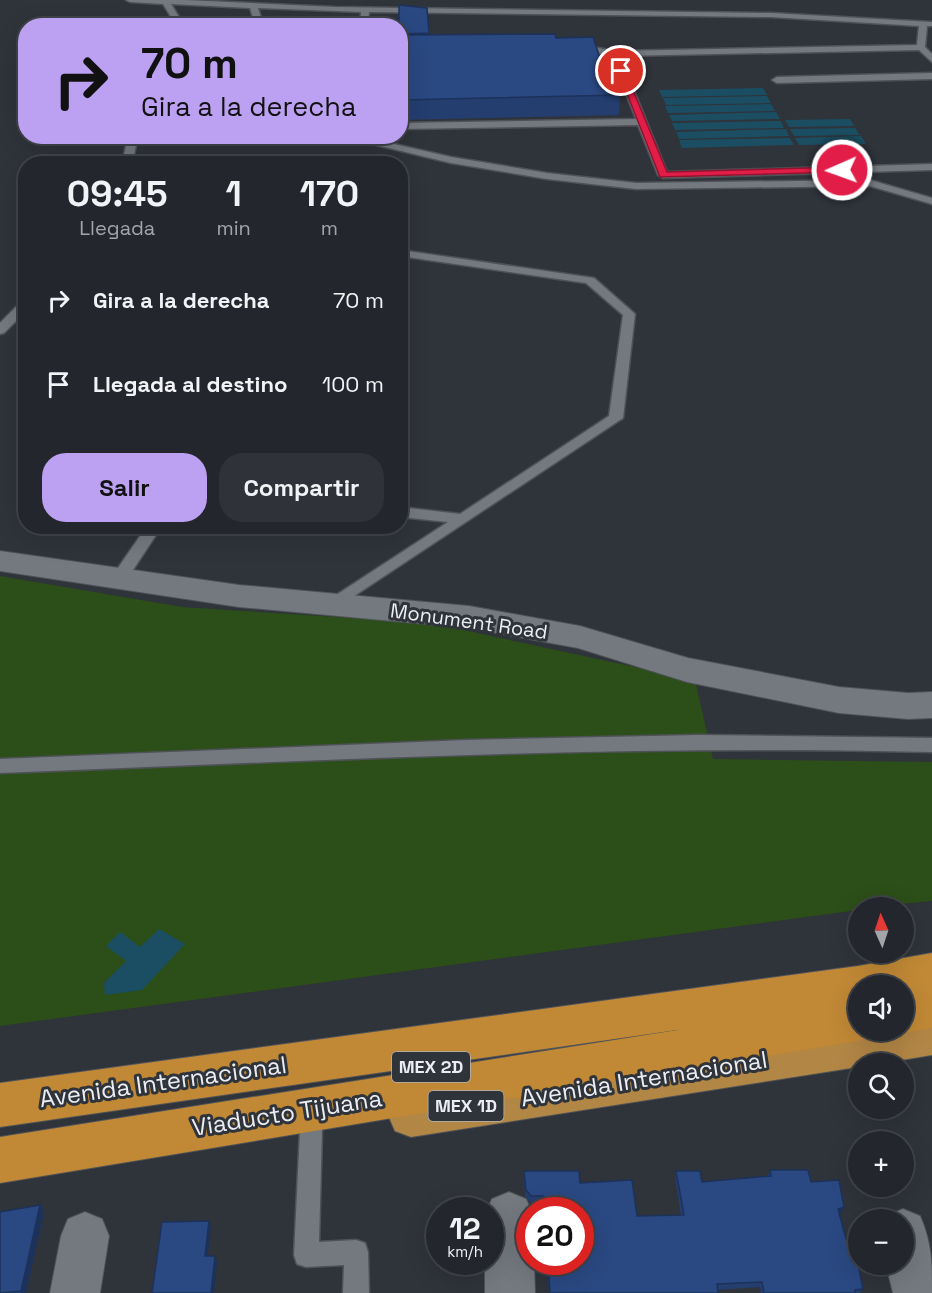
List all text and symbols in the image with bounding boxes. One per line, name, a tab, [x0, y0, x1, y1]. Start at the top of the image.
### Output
text: 70 m	[141, 37, 238, 90]
icon: right	[42, 42, 120, 120]
pin	[595, 45, 646, 96]
icon: arrive	[604, 54, 637, 87]
text: Gira a la derecha	[141, 89, 356, 124]
position arrow	[810, 138, 874, 202]
text: 09:45	[67, 171, 168, 217]
text: 1	[226, 171, 242, 217]
text: 170	[300, 171, 359, 217]
text: Llegada	[79, 215, 155, 241]
text: min	[217, 215, 251, 241]
text: m	[321, 215, 338, 241]
icon: right	[42, 284, 75, 317]
text: Gira a la derecha	[93, 286, 270, 314]
text: 70 m	[333, 286, 384, 314]
icon: arrive	[42, 368, 75, 401]
text: Llegada al destino	[93, 370, 287, 398]
text: 100 m	[322, 370, 384, 398]
button: Salir	[42, 453, 207, 522]
button: Compartir	[219, 453, 384, 522]
street label: Monument Road	[389, 597, 549, 645]
north arrow	[848, 897, 914, 963]
map controls	[848, 897, 914, 1275]
button: sound	[848, 975, 914, 1041]
street label: Avenida Internacional	[518, 1044, 769, 1113]
street label: Avenida Internacional	[37, 1049, 288, 1114]
road number: MEX 2D	[392, 1052, 470, 1082]
button: search	[848, 1053, 914, 1119]
street label: Viaducto Tijuana	[190, 1082, 384, 1143]
road number: MEX 1D	[428, 1091, 504, 1121]
button: +	[848, 1131, 914, 1197]
speed limit sign: 20	[516, 1197, 594, 1275]
text: 12	[449, 1209, 481, 1248]
button: −	[848, 1209, 914, 1275]
text: km/h	[447, 1242, 483, 1261]

